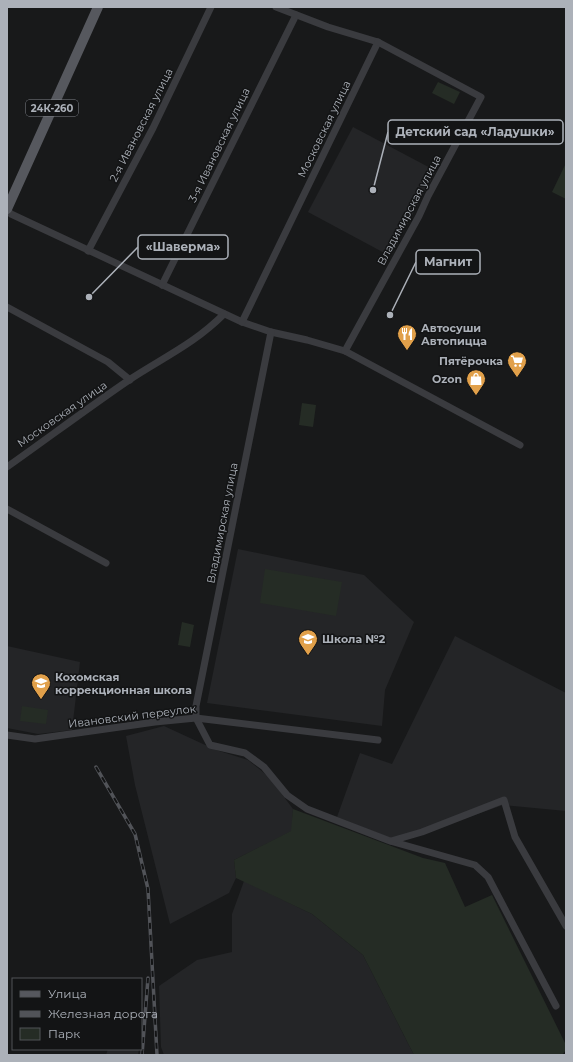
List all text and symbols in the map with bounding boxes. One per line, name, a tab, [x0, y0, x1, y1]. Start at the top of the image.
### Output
street label: 2-я Ивановская улица	[106, 66, 176, 184]
street label: Московская улица	[294, 78, 354, 180]
street label: 3-я Ивановская улица	[185, 85, 253, 205]
road number: 24К-260	[26, 100, 78, 116]
callout: Детский сад «Ладушки»	[388, 120, 563, 144]
text: Детский сад «Ладушки»	[395, 124, 555, 139]
street label: Владимирская улица	[374, 152, 444, 268]
callout: «Шаверма»	[138, 235, 228, 259]
text: «Шаверма»	[146, 239, 220, 254]
callout: Магнит	[416, 250, 480, 274]
text: Магнит	[424, 254, 473, 269]
place label: Автосуши Автопицца	[421, 321, 487, 348]
restaurant icon: Автосуши Автопицца	[396, 323, 418, 351]
supermarket icon: Пятёрочка	[506, 350, 528, 378]
place label: Пятёрочка	[439, 354, 503, 368]
shop icon: Ozon	[465, 368, 487, 396]
place label: Ozon	[432, 372, 462, 386]
street label: Московская улица	[14, 378, 110, 450]
street label: Владимирская улица	[203, 461, 241, 585]
school or university icon: Школа №2	[297, 628, 319, 656]
place label: Школа №2	[322, 632, 386, 646]
place label: Кохомская коррекционная школа	[55, 670, 192, 697]
school or university icon: Кохомская коррекционная школа	[30, 672, 52, 700]
street label: Ивановский переулок	[67, 701, 197, 731]
legend	[12, 978, 142, 1050]
text: Улица	[48, 986, 87, 1001]
text: Железная дорога	[48, 1006, 158, 1021]
text: Парк	[48, 1026, 80, 1041]

